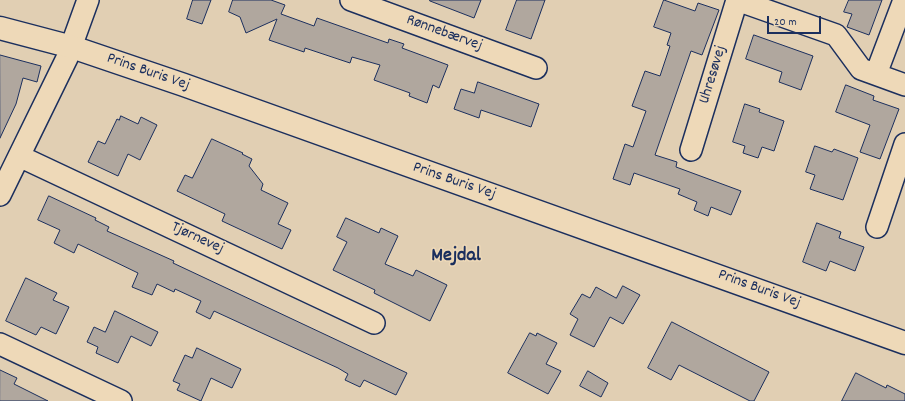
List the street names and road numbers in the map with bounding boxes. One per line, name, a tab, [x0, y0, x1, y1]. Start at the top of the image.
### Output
street label: Rønnebærvej	[403, 11, 485, 57]
street label: Uhresøvej	[696, 44, 732, 106]
street label: Prins Buris Vej	[104, 50, 192, 96]
street label: Prins Buris Vej	[410, 159, 498, 205]
street label: Tjørnevej	[168, 218, 226, 260]
street label: Prins Buris Vej	[715, 266, 803, 314]

